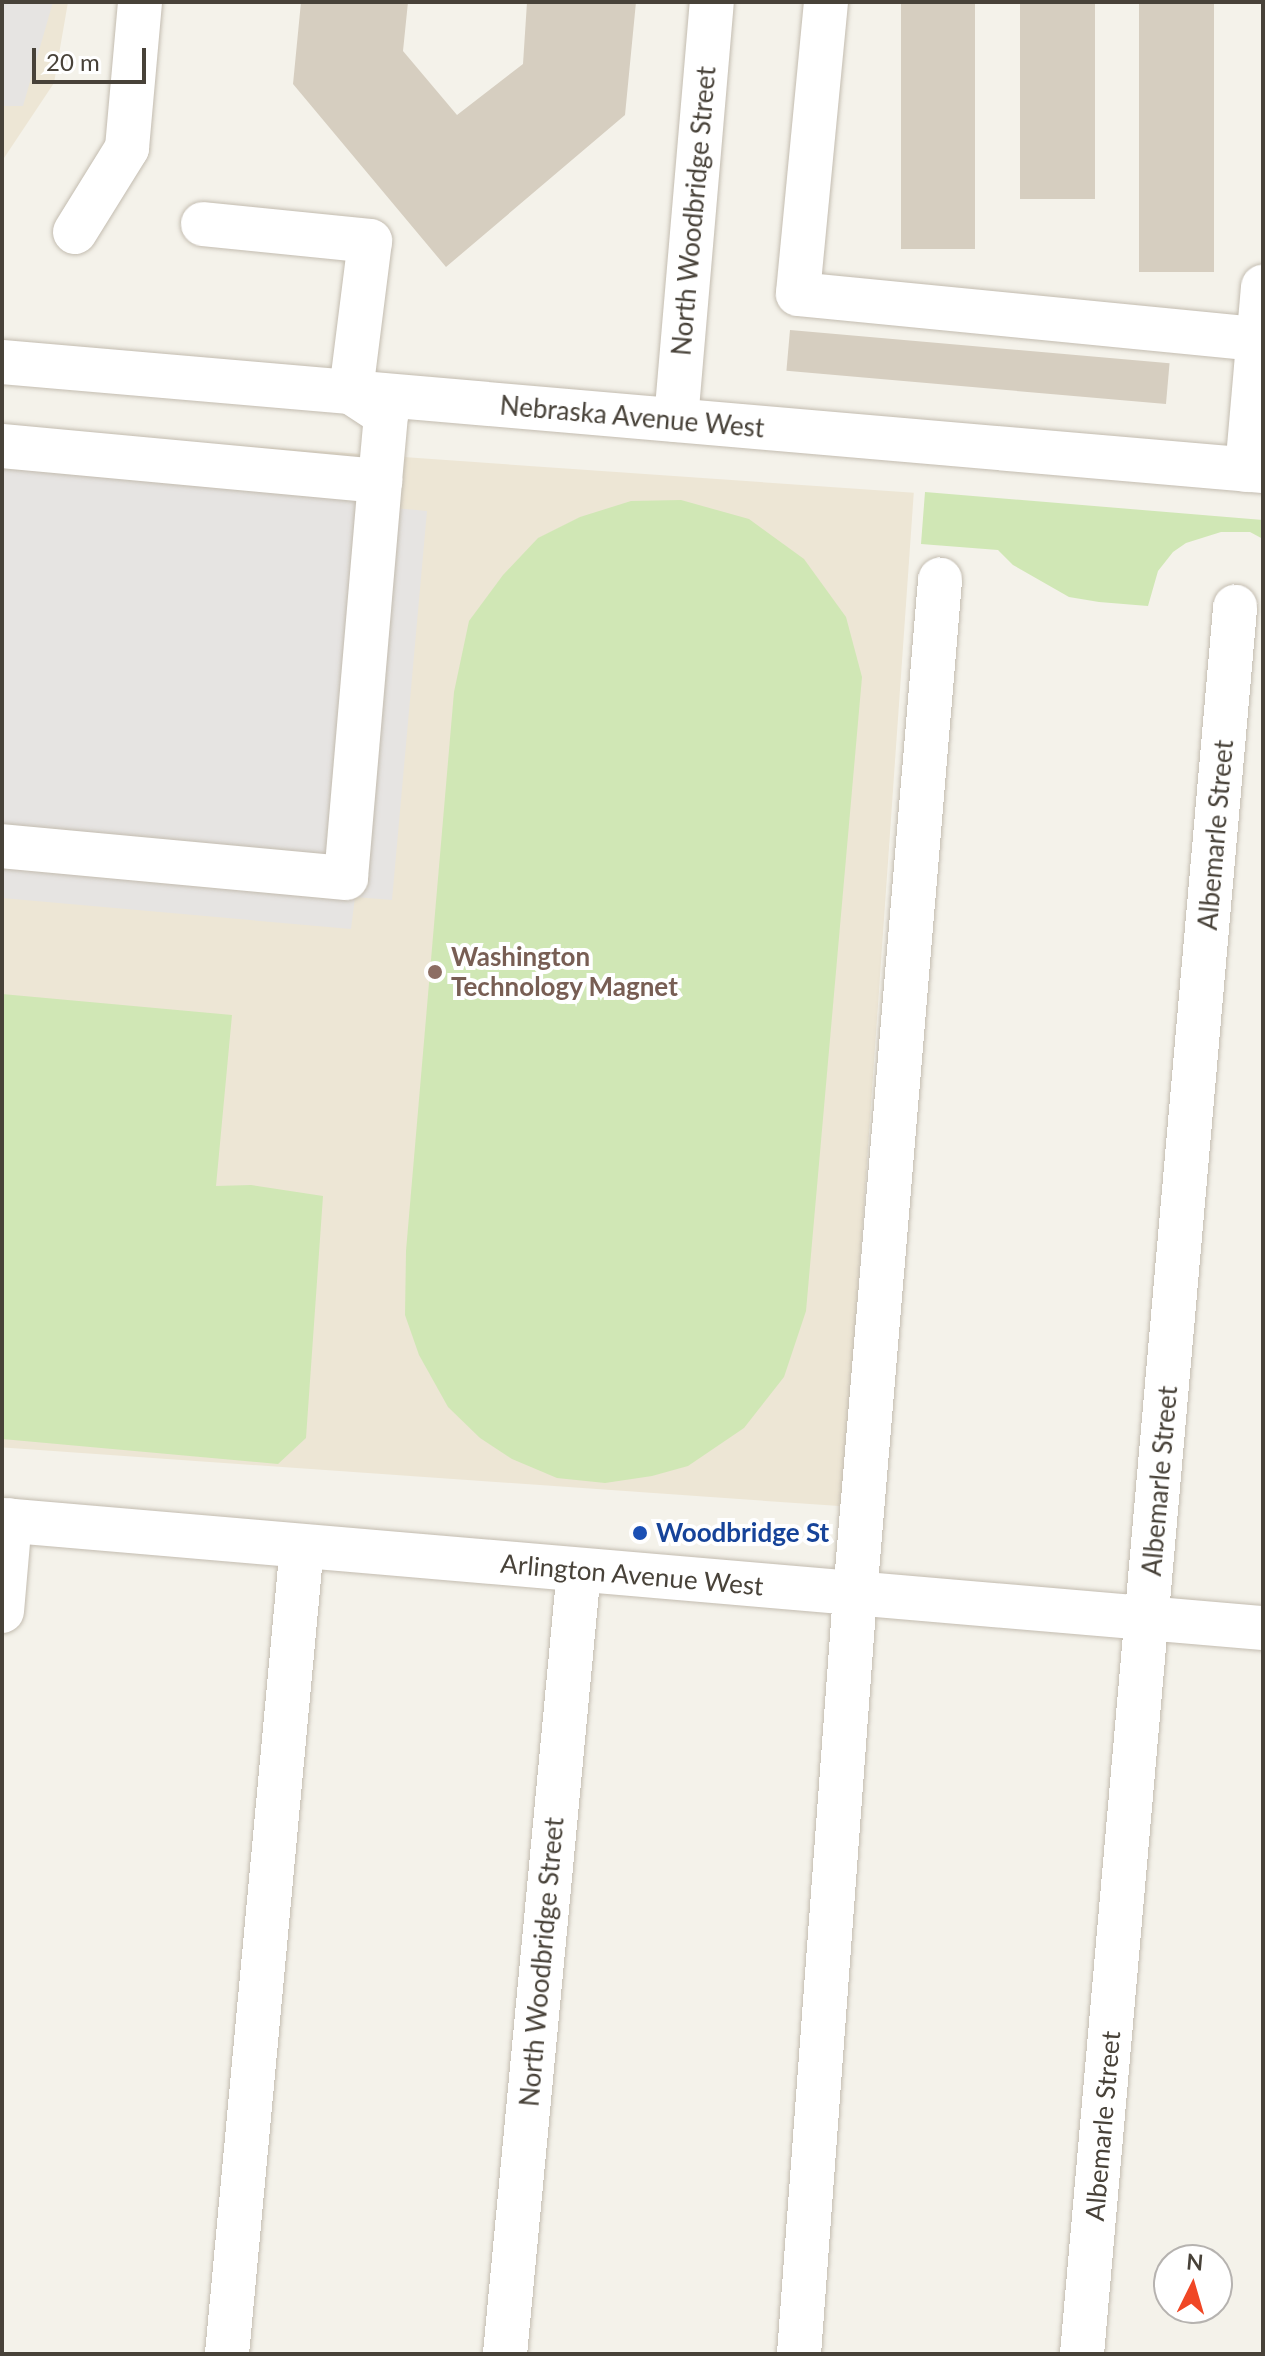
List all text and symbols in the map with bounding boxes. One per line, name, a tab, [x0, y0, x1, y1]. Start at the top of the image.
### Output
scale bar	[36, 32, 150, 82]
text: 20 m	[46, 47, 100, 76]
street label: North Woodbridge Street	[666, 65, 722, 357]
street label: Nebraska Avenue West	[498, 390, 766, 444]
street label: Albemarle Street	[1192, 739, 1240, 931]
place label: Washington Technology Magnet	[451, 941, 678, 1002]
marker: Washington Technology Magnet	[426, 963, 444, 981]
street label: Albemarle Street	[1136, 1385, 1184, 1577]
place label: Woodbridge St	[656, 1517, 829, 1549]
marker: Woodbridge St	[631, 1524, 649, 1542]
street label: Arlington Avenue West	[499, 1548, 765, 1602]
street label: North Woodbridge Street	[514, 1816, 570, 2108]
street label: Albemarle Street	[1079, 2030, 1127, 2222]
north arrow	[1153, 2244, 1233, 2324]
text: N	[1185, 2247, 1205, 2276]

